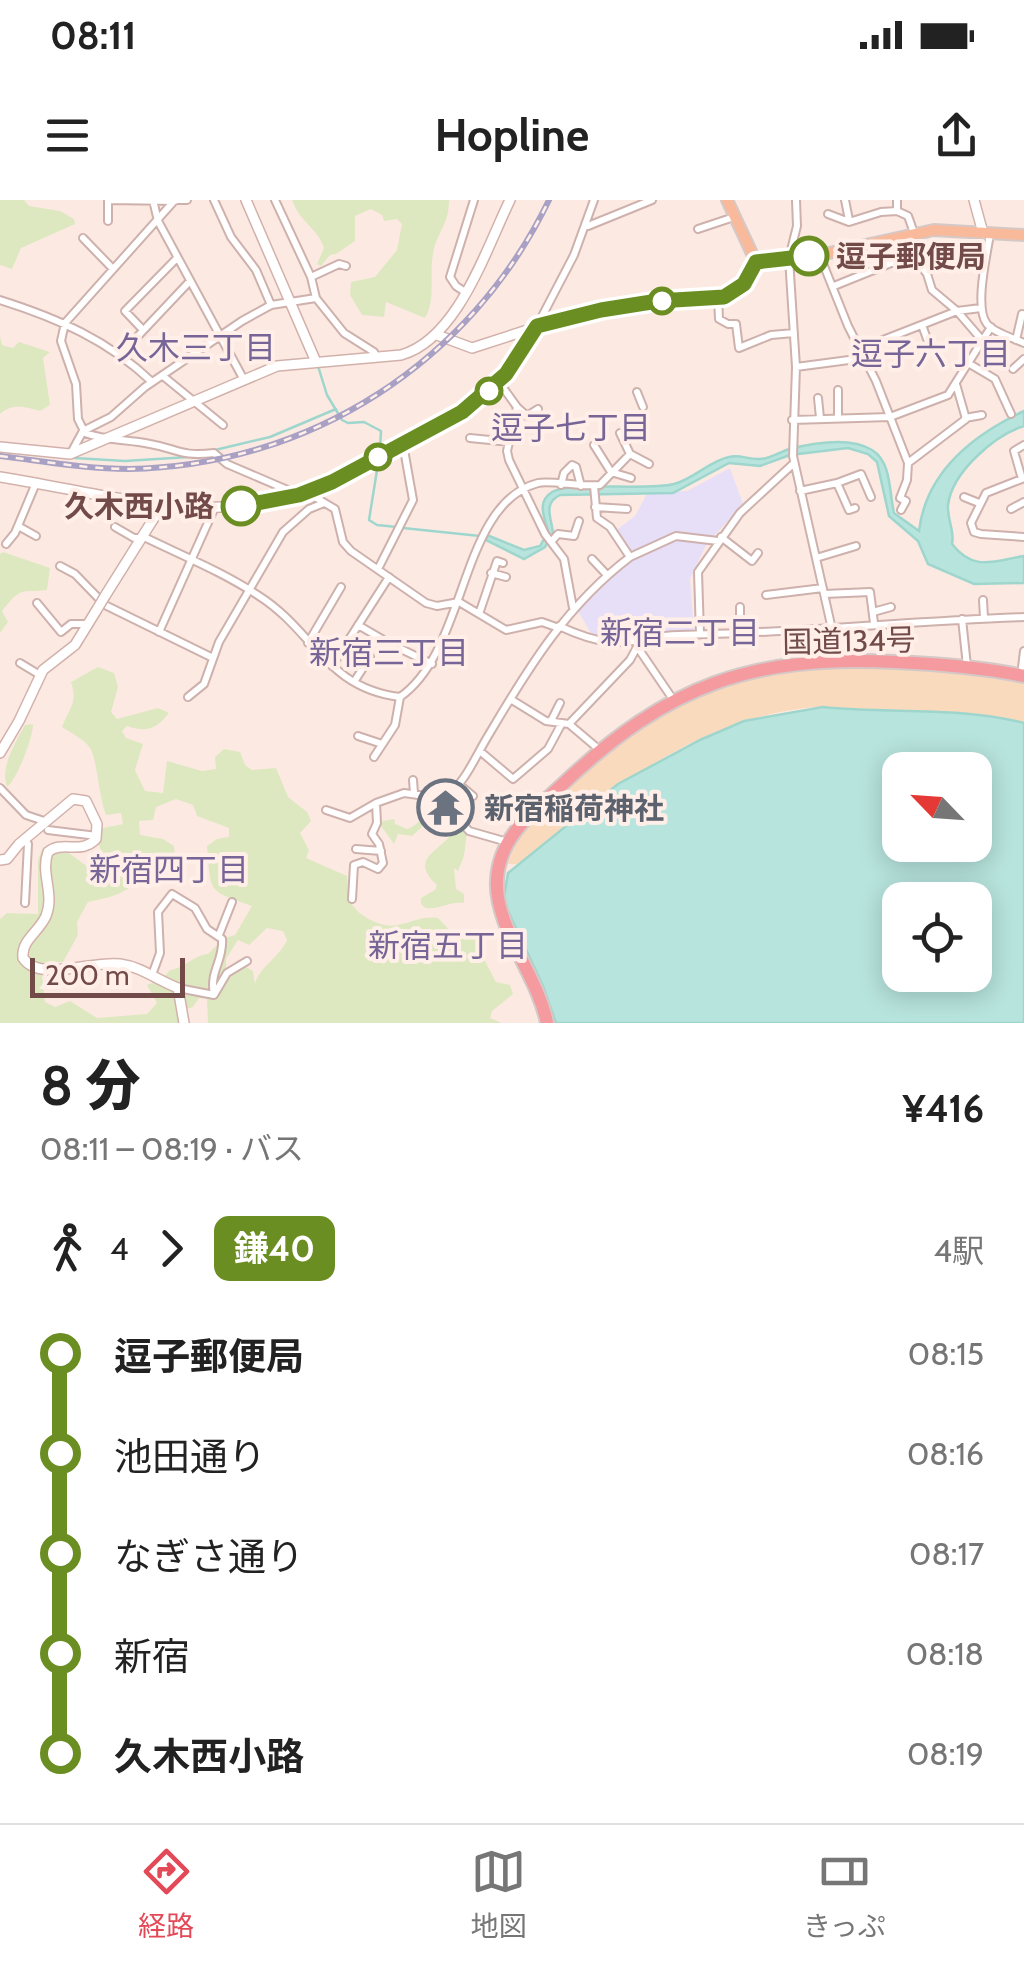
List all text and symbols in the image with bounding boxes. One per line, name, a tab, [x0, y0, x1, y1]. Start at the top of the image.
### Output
text: 08:11	[50, 12, 136, 59]
icon: menu	[40, 108, 95, 163]
text: Hopline	[435, 108, 589, 162]
icon: share	[929, 108, 984, 163]
marker: 逗子郵便局	[790, 237, 828, 275]
place label: 逗子郵便局	[836, 238, 986, 275]
unlabelled marker	[649, 288, 675, 314]
district label: 久木三丁目	[116, 328, 276, 367]
district label: 逗子六丁目	[851, 334, 1011, 373]
unlabelled marker	[476, 378, 502, 404]
district label: 逗子七丁目	[491, 408, 651, 447]
unlabelled marker	[365, 444, 391, 470]
marker: 久木西小路	[222, 487, 260, 525]
place label: 久木西小路	[64, 488, 214, 525]
district label: 新宿二丁目	[600, 613, 760, 652]
street label: 国道134号	[782, 621, 916, 661]
district label: 新宿三丁目	[309, 633, 469, 672]
north arrow	[882, 752, 992, 862]
map controls	[882, 752, 992, 992]
temple icon: 新宿稲荷神社	[415, 778, 475, 838]
place label: 新宿稲荷神社	[484, 790, 664, 827]
district label: 新宿四丁目	[89, 850, 249, 889]
button: locate	[882, 882, 992, 992]
district label: 新宿五丁目	[368, 926, 528, 965]
scale bar	[30, 953, 185, 998]
text: 200 m	[45, 958, 130, 992]
text: 8 分	[40, 1052, 141, 1119]
text: ¥416	[902, 1085, 984, 1132]
text: 08:11 – 08:19 · バス	[40, 1129, 304, 1168]
icon: walk	[40, 1221, 95, 1276]
icon: forward	[144, 1221, 199, 1276]
text: 鎌40	[234, 1227, 315, 1270]
text: 4	[110, 1229, 129, 1268]
text: 4駅	[934, 1231, 984, 1270]
text: 逗子郵便局	[114, 1333, 304, 1380]
text: 08:15	[908, 1334, 984, 1373]
text: 池田通り	[114, 1433, 266, 1480]
text: 08:16	[907, 1434, 984, 1473]
text: なぎさ通り	[114, 1533, 304, 1580]
text: 08:17	[909, 1534, 984, 1573]
text: 新宿	[114, 1633, 190, 1680]
text: 08:18	[906, 1634, 984, 1673]
text: 久木西小路	[114, 1733, 304, 1780]
text: 08:19	[907, 1734, 984, 1773]
tab: 経路	[138, 1844, 194, 1944]
tab: 地図	[471, 1844, 527, 1944]
tab: きっぷ	[803, 1844, 886, 1944]

